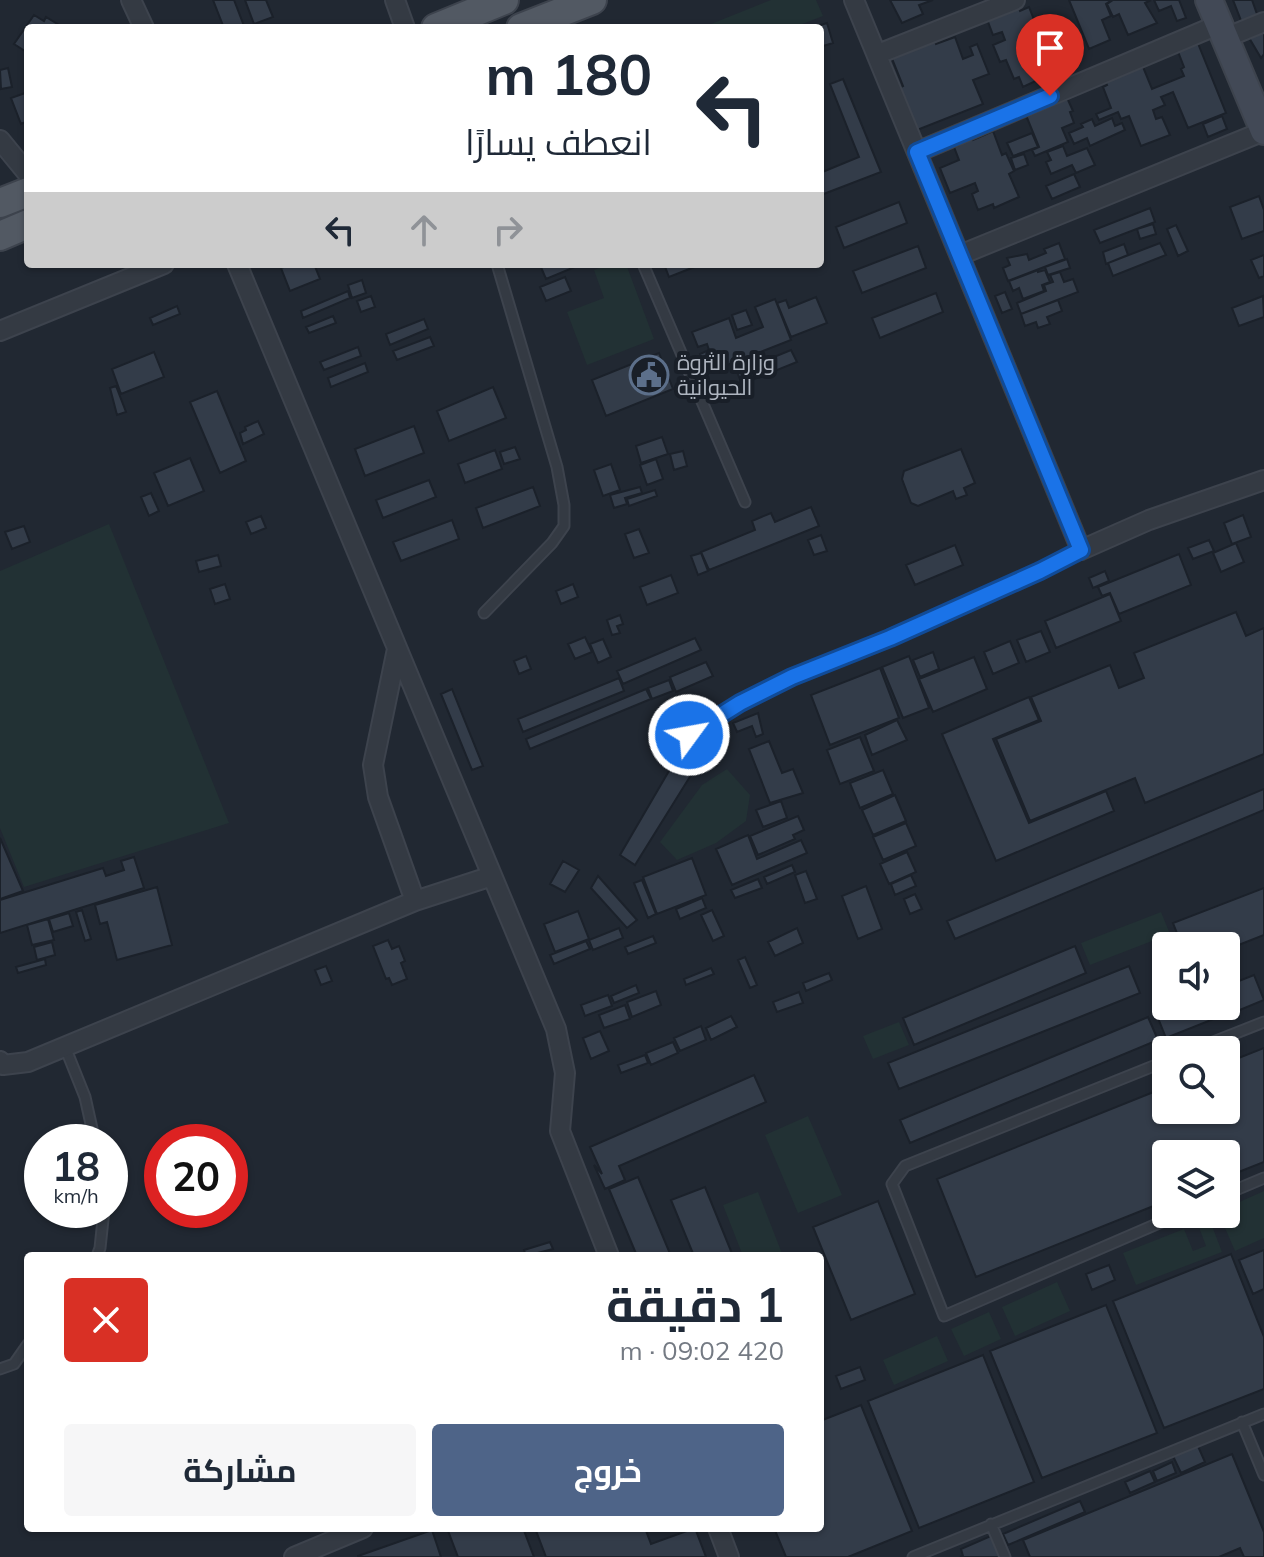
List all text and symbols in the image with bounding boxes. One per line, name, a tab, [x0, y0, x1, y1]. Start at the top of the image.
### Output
pin	[1016, 14.0, 1084, 96]
icon: arrive	[1028, 26, 1072, 70]
text: 180 m	[485, 39, 652, 109]
icon: left	[680, 56, 784, 160]
text: انعطف يسارًا	[465, 119, 652, 164]
icon: left	[318, 208, 362, 252]
icon: ahead	[402, 208, 446, 252]
icon: right	[486, 208, 530, 252]
place label: وزارة الثروة الحيوانية	[677, 348, 775, 401]
public building icon: وزارة الثروة الحيوانية	[628, 354, 670, 396]
position arrow	[647, 693, 731, 777]
map controls	[1152, 932, 1240, 1228]
button: sound	[1152, 932, 1240, 1020]
button: search	[1152, 1036, 1240, 1124]
speed limit sign: 20	[144, 1124, 248, 1228]
button: layers	[1152, 1140, 1240, 1228]
text: 18	[52, 1141, 100, 1191]
text: km/h	[53, 1183, 99, 1208]
text: 1 دقيقة	[606, 1274, 784, 1334]
button: close	[64, 1278, 148, 1362]
text: 420 m · 09:02	[620, 1334, 784, 1367]
button: مشاركة	[64, 1424, 416, 1516]
button: خروج	[432, 1424, 784, 1516]

